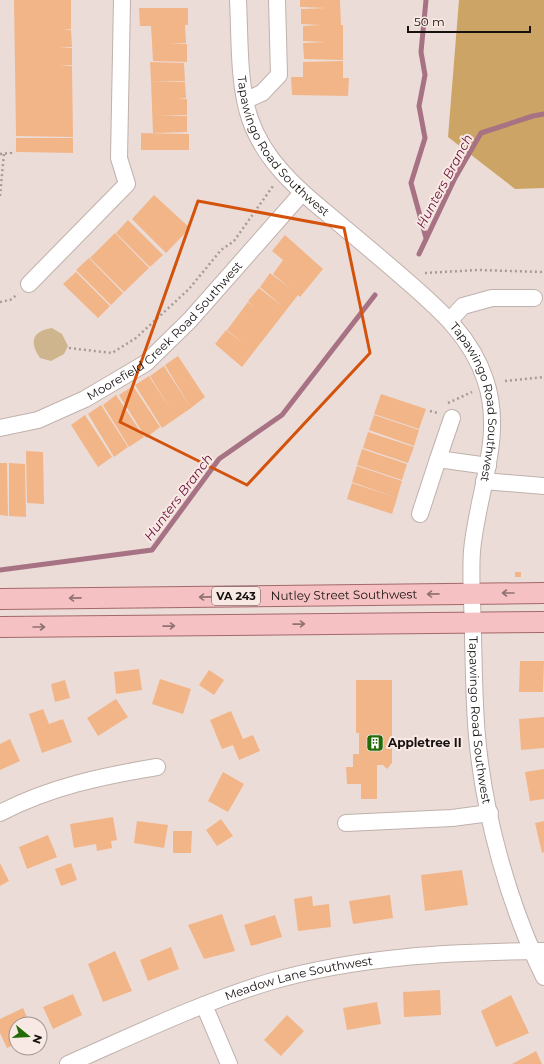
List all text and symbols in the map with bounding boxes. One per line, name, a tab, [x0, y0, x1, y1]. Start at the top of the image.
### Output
scale bar	[408, 8, 530, 34]
text: 50 m	[414, 14, 445, 29]
street label: Tapawingo Road Southwest	[234, 75, 333, 219]
water label: Hunters Branch	[412, 131, 476, 231]
street label: Moorefield Creek Road Southwest	[84, 258, 245, 403]
street label: Tapawingo Road Southwest	[447, 319, 500, 483]
water label: Hunters Branch	[140, 451, 216, 543]
street label: Nutley Street Southwest	[271, 586, 417, 603]
road number: VA 243	[212, 587, 260, 605]
one-way arrow	[502, 589, 515, 597]
one-way arrow	[427, 590, 440, 598]
one-way arrow	[199, 593, 212, 601]
one-way arrow	[69, 594, 82, 602]
one-way arrow	[292, 620, 305, 628]
one-way arrow	[162, 622, 175, 630]
one-way arrow	[32, 623, 45, 631]
street label: Tapawingo Road Southwest	[466, 636, 495, 805]
building icon: Appletree II	[365, 733, 385, 753]
place label: Appletree II	[387, 735, 462, 750]
street label: Meadow Lane Southwest	[223, 953, 374, 1003]
north arrow	[8, 1016, 48, 1056]
text: N	[29, 1033, 46, 1045]

